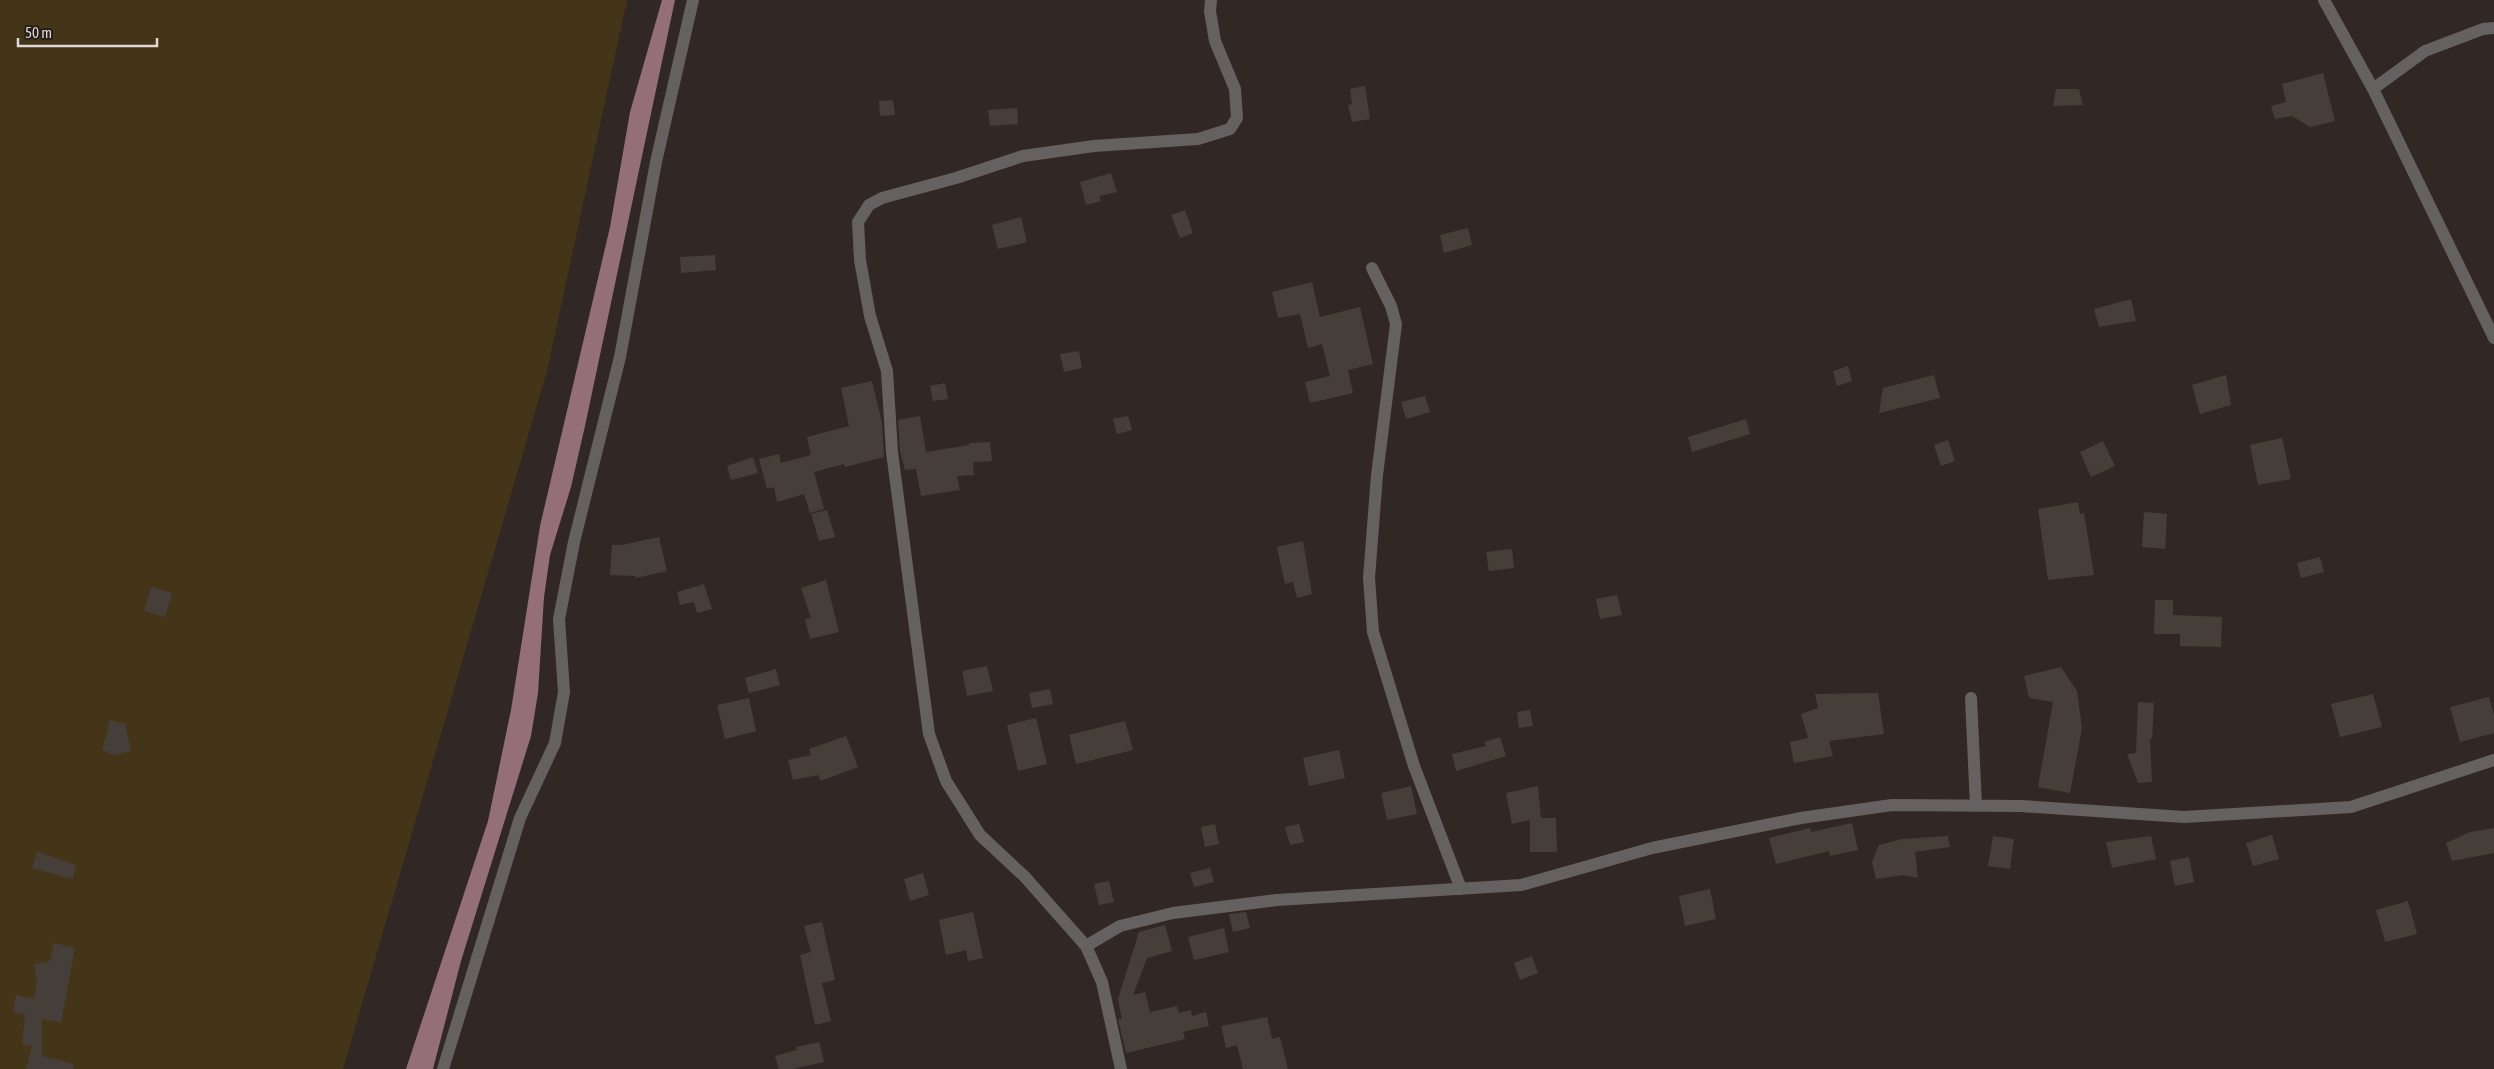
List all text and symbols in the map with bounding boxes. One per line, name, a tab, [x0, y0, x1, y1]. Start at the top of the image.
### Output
scale bar	[18, 15, 156, 47]
text: 50 m	[25, 24, 52, 41]

